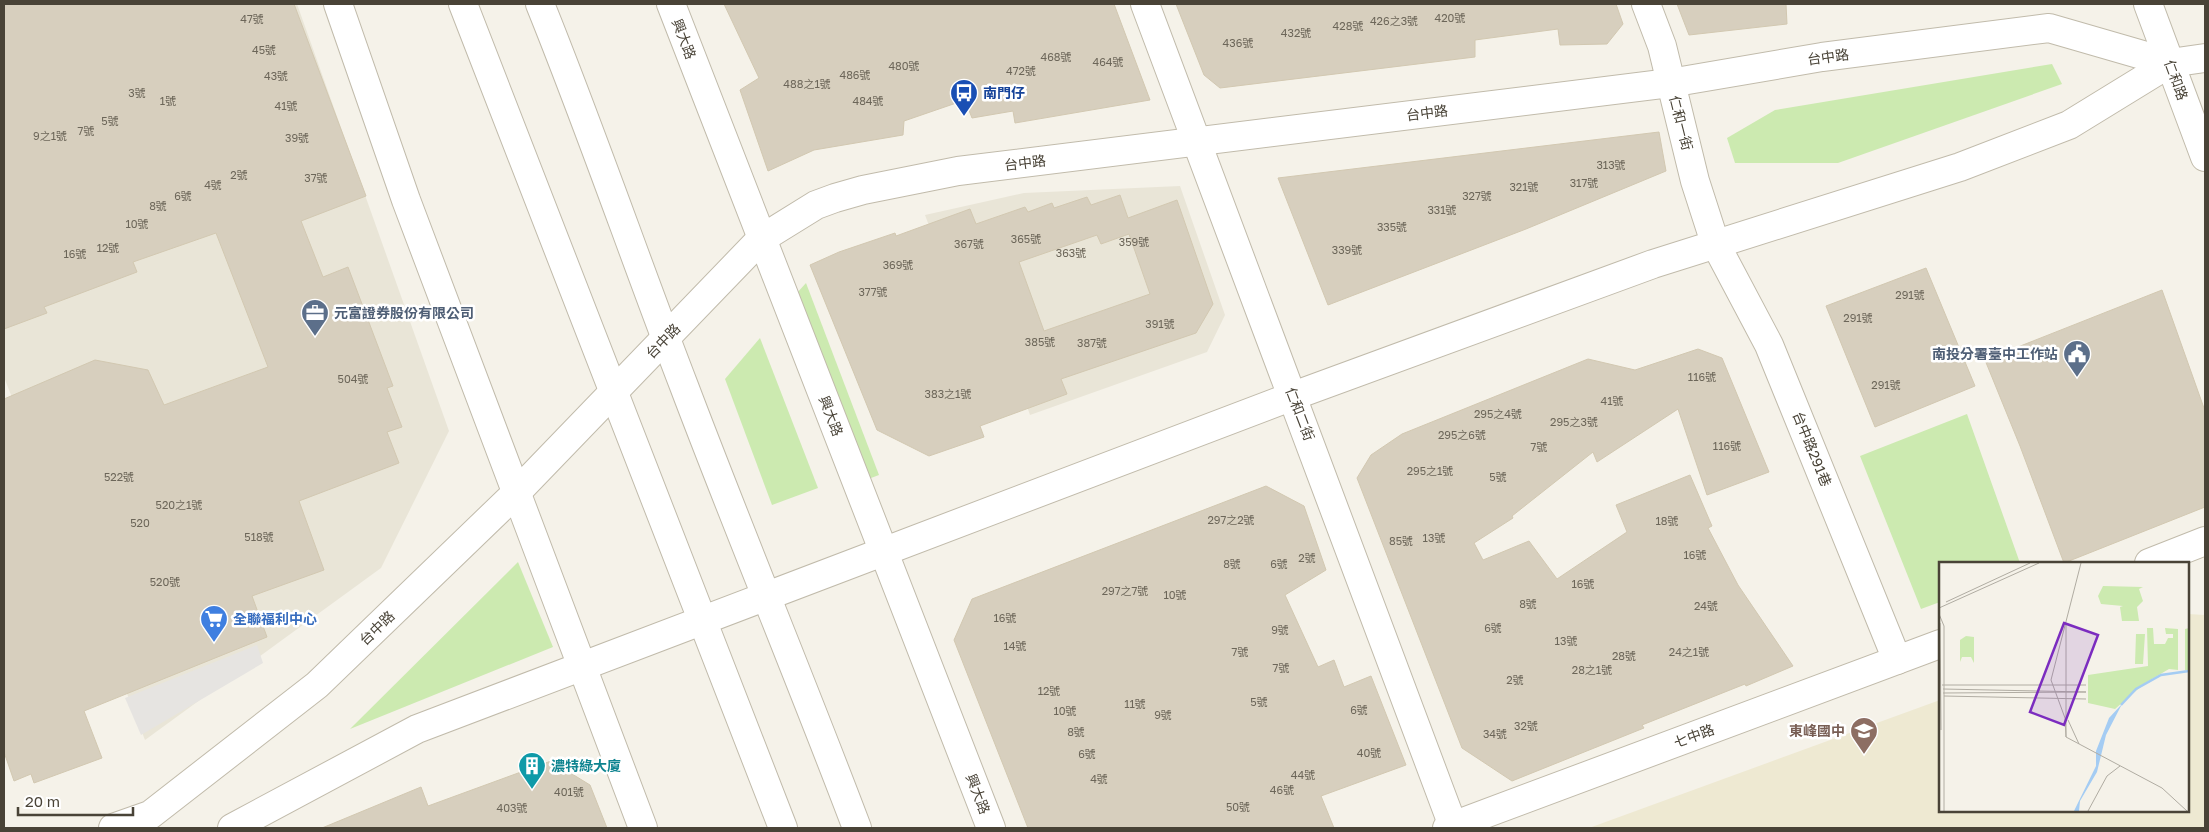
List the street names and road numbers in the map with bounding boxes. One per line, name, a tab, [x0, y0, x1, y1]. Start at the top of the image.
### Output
street label: 興大路	[669, 16, 700, 61]
street label: 台中路	[1806, 45, 1850, 68]
street label: 仁和路	[2161, 57, 2192, 102]
street label: 仁和一街	[1666, 94, 1697, 152]
street label: 台中路	[1405, 102, 1449, 123]
street label: 台中路	[1003, 152, 1047, 173]
street label: 台中路	[642, 320, 683, 362]
street label: 仁和二街	[1282, 385, 1318, 443]
street label: 興大路	[816, 393, 847, 438]
street label: 台中路291巷	[1790, 409, 1835, 489]
street label: 台中路	[356, 607, 398, 648]
street label: 七中路	[1671, 720, 1716, 751]
street label: 興大路	[963, 771, 994, 816]

